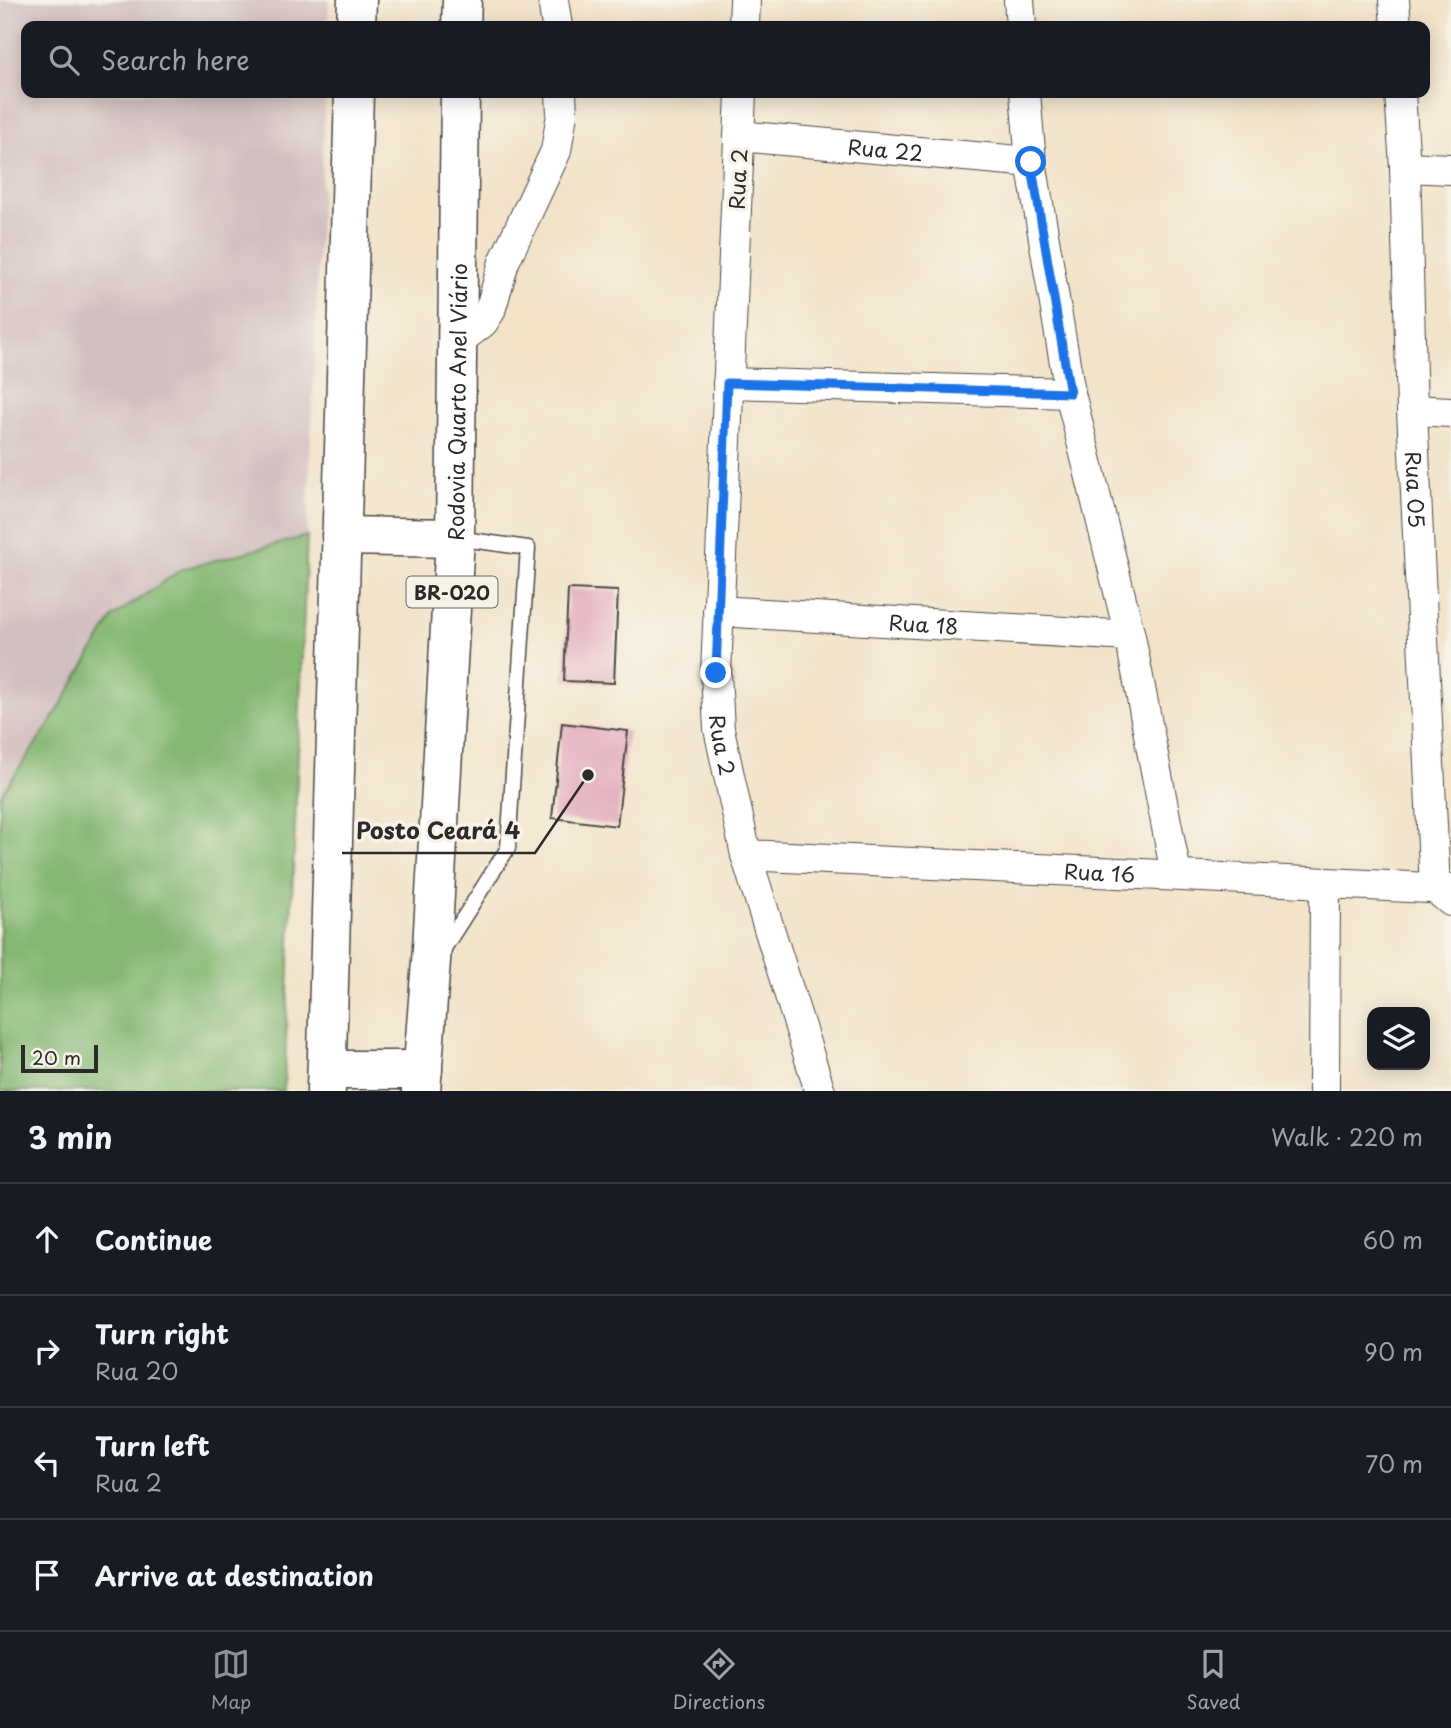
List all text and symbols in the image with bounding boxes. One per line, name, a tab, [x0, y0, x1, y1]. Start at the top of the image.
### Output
search box	[21, 21, 1430, 98]
text: Search here	[101, 40, 250, 79]
icon: search	[45, 41, 83, 79]
street label: Rua 22	[846, 130, 924, 168]
route start	[1015, 146, 1046, 177]
street label: Rua 2	[719, 148, 755, 210]
street label: Rodovia Quarto Anel Viário	[439, 263, 474, 541]
street label: Rua 05	[1398, 451, 1434, 529]
road number: BR-020	[406, 576, 498, 608]
street label: Rua 18	[888, 605, 959, 642]
route end	[700, 657, 731, 688]
street label: Rua 2	[702, 714, 744, 778]
callout: Posto Ceará 4	[342, 809, 535, 853]
text: Posto Ceará 4	[356, 812, 520, 847]
street label: Rua 16	[1063, 854, 1136, 890]
map controls	[1367, 1007, 1430, 1070]
button: layers	[1367, 1007, 1430, 1070]
scale bar	[21, 1042, 98, 1074]
text: 20 m	[32, 1043, 81, 1071]
text: 3 min	[28, 1114, 113, 1159]
text: Walk · 220 m	[1271, 1119, 1423, 1154]
icon: ahead	[28, 1220, 66, 1258]
text: Continue	[95, 1220, 212, 1259]
text: 60 m	[1363, 1222, 1423, 1257]
text: Turn right	[95, 1314, 229, 1353]
icon: right	[28, 1332, 66, 1370]
text: 90 m	[1364, 1334, 1423, 1369]
text: Rua 20	[95, 1353, 178, 1388]
text: Turn left	[95, 1426, 210, 1465]
icon: left	[28, 1444, 66, 1482]
text: 70 m	[1365, 1446, 1423, 1481]
text: Rua 2	[95, 1465, 162, 1500]
icon: arrive	[28, 1556, 66, 1594]
text: Arrive at destination	[95, 1556, 374, 1595]
tab: Map	[211, 1645, 251, 1715]
tab: Directions	[673, 1645, 765, 1715]
tab: Saved	[1186, 1645, 1240, 1715]

